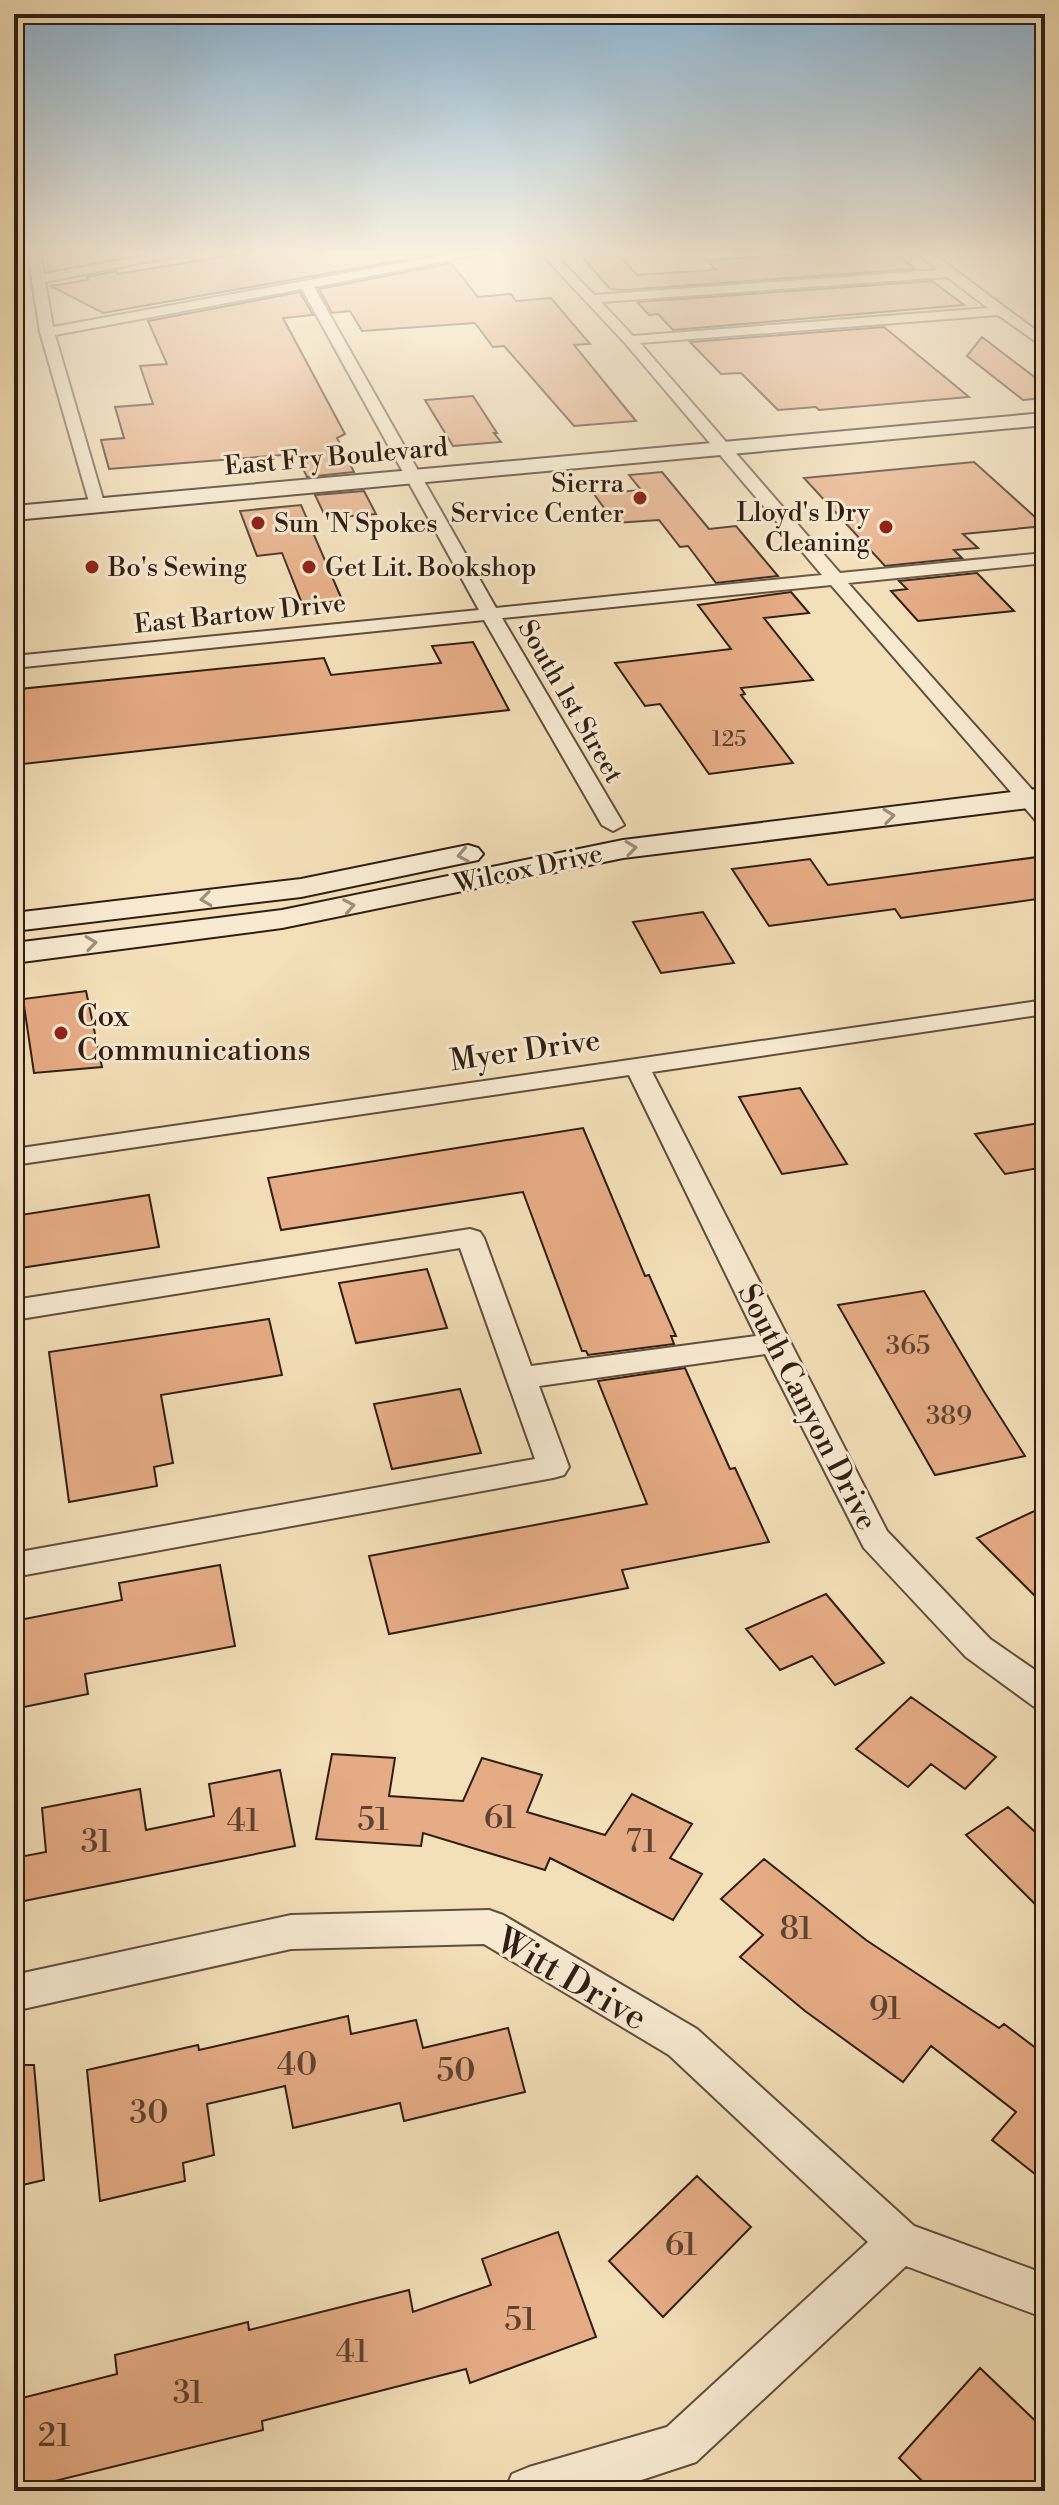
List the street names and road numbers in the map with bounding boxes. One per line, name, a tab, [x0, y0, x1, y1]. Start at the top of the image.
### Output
street label: East Fry Boulevard	[223, 431, 450, 483]
street label: East Bartow Drive	[132, 587, 348, 641]
street label: South 1st Street	[511, 614, 630, 789]
street label: Wilcox Drive	[450, 838, 605, 901]
street label: Myer Drive	[448, 1022, 603, 1080]
street label: South Canyon Drive	[729, 1278, 886, 1537]
street label: Witt Drive	[486, 1918, 654, 2041]

